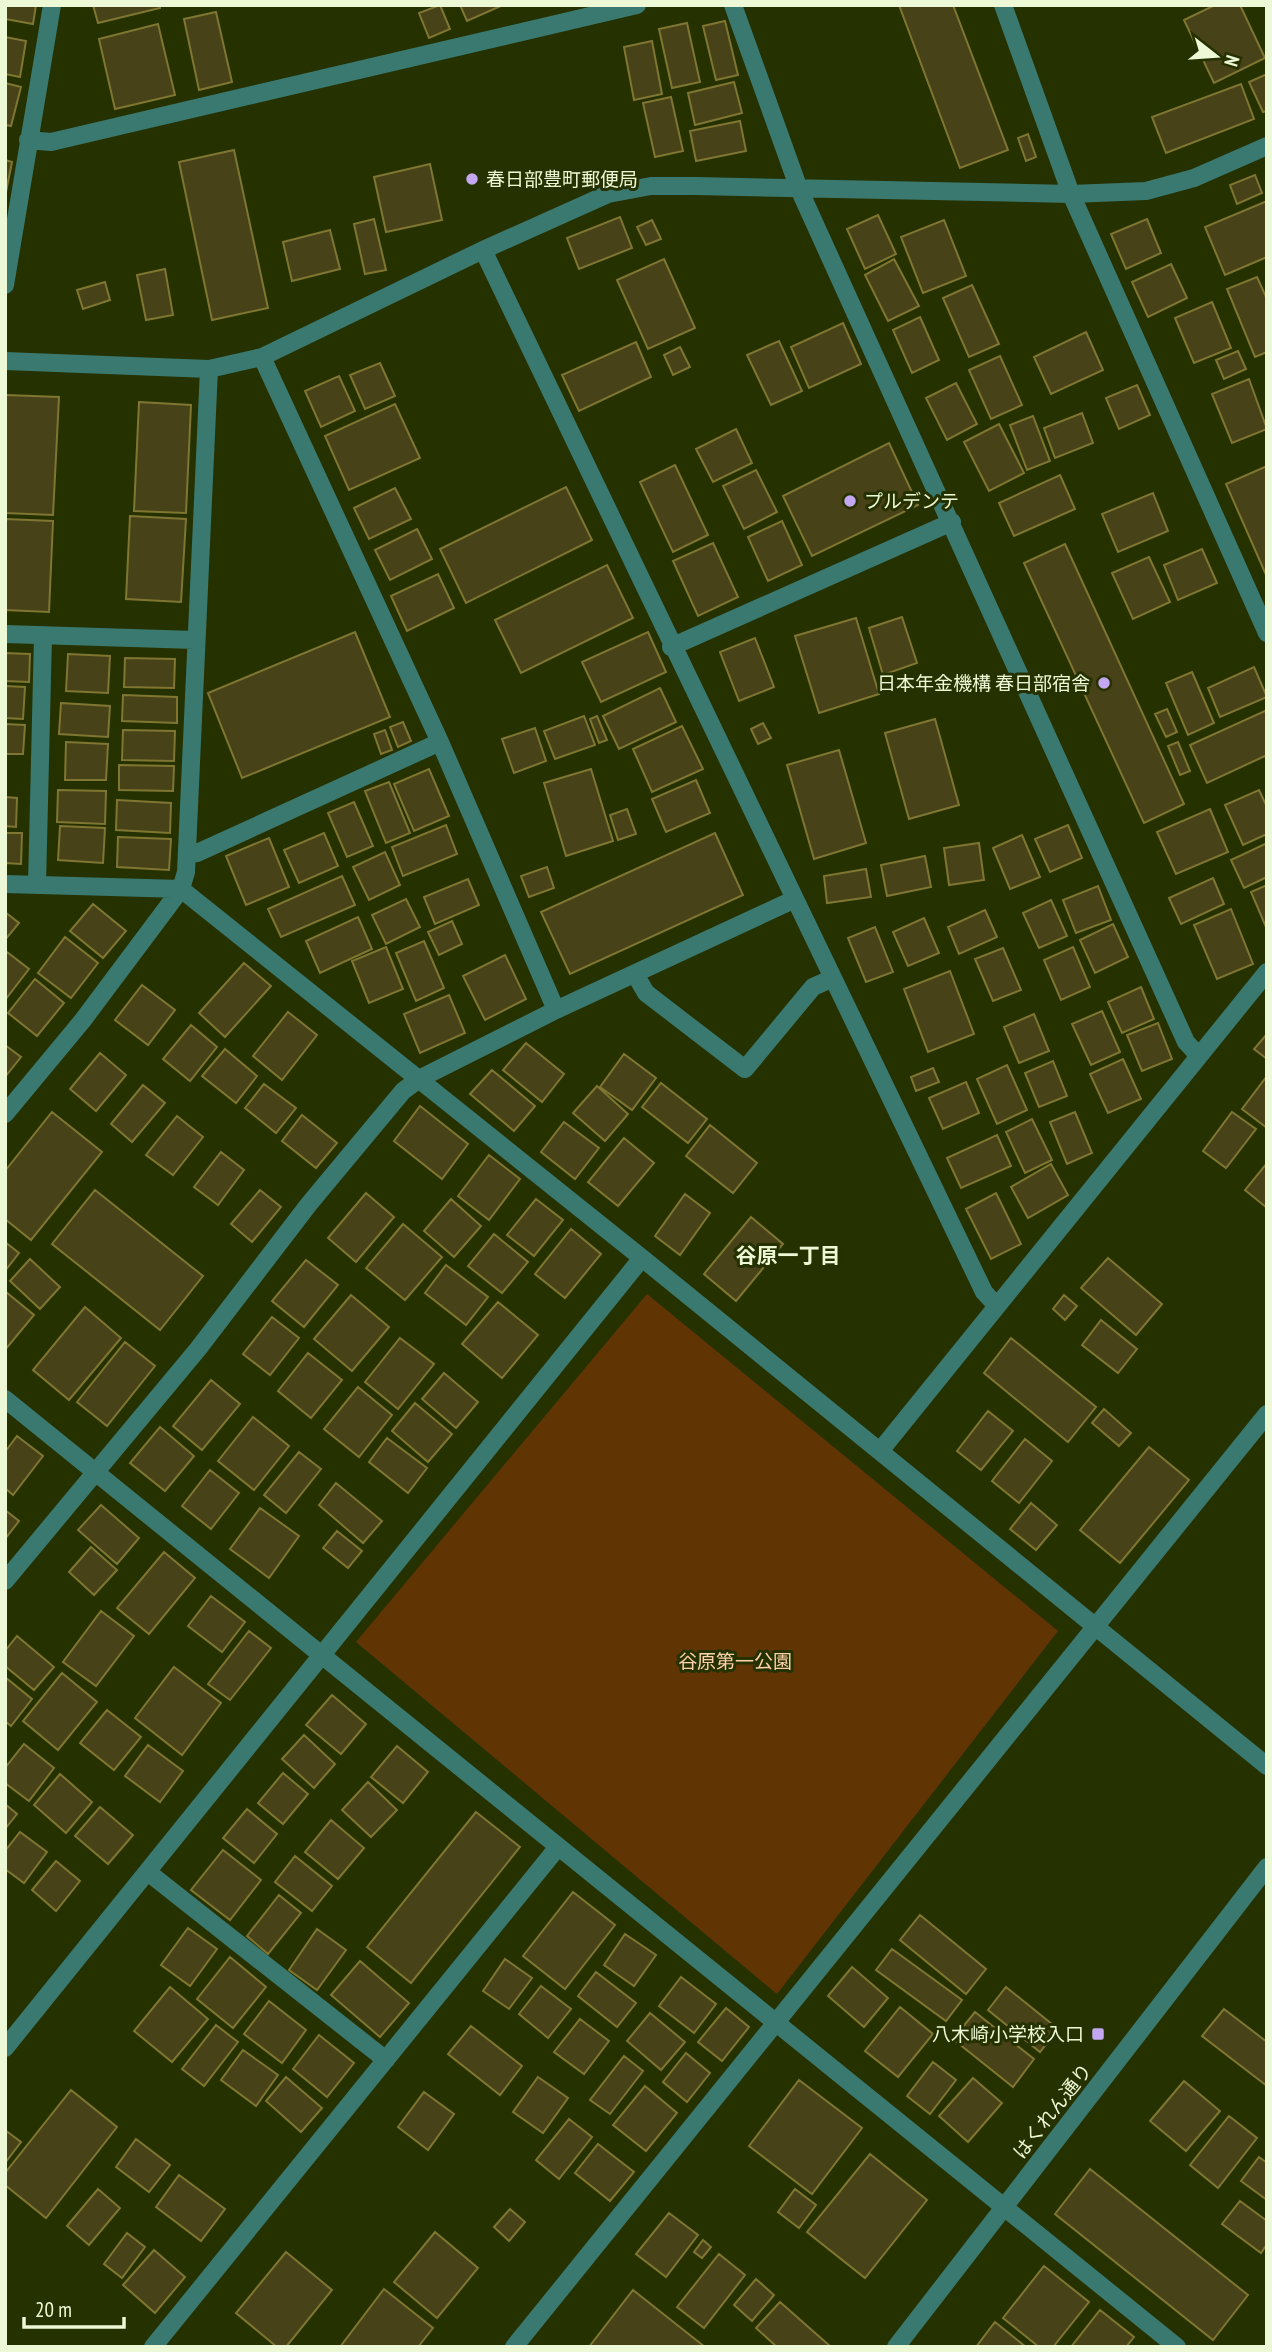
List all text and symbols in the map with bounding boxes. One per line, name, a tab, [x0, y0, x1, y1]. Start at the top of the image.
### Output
north arrow	[1181, 21, 1251, 91]
text: N	[1219, 53, 1245, 69]
place label: 春日部豊町郵便局	[486, 167, 638, 191]
marker: 春日部豊町郵便局	[464, 171, 480, 187]
place label: プルデンテ	[864, 489, 959, 513]
marker: プルデンテ	[842, 493, 858, 509]
place label: 日本年金機構 春日部宿舎	[877, 671, 1090, 695]
marker: 日本年金機構 春日部宿舎	[1096, 675, 1112, 691]
district label: 谷原一丁目	[736, 1242, 841, 1269]
park label: 谷原第一公園	[678, 1649, 792, 1673]
place label: 八木崎小学校入口	[932, 2022, 1084, 2046]
marker: 八木崎小学校入口	[1090, 2026, 1106, 2042]
street label: はくれん通り	[1007, 2059, 1097, 2163]
scale bar	[24, 2286, 124, 2330]
text: 20 m	[35, 2296, 72, 2323]

